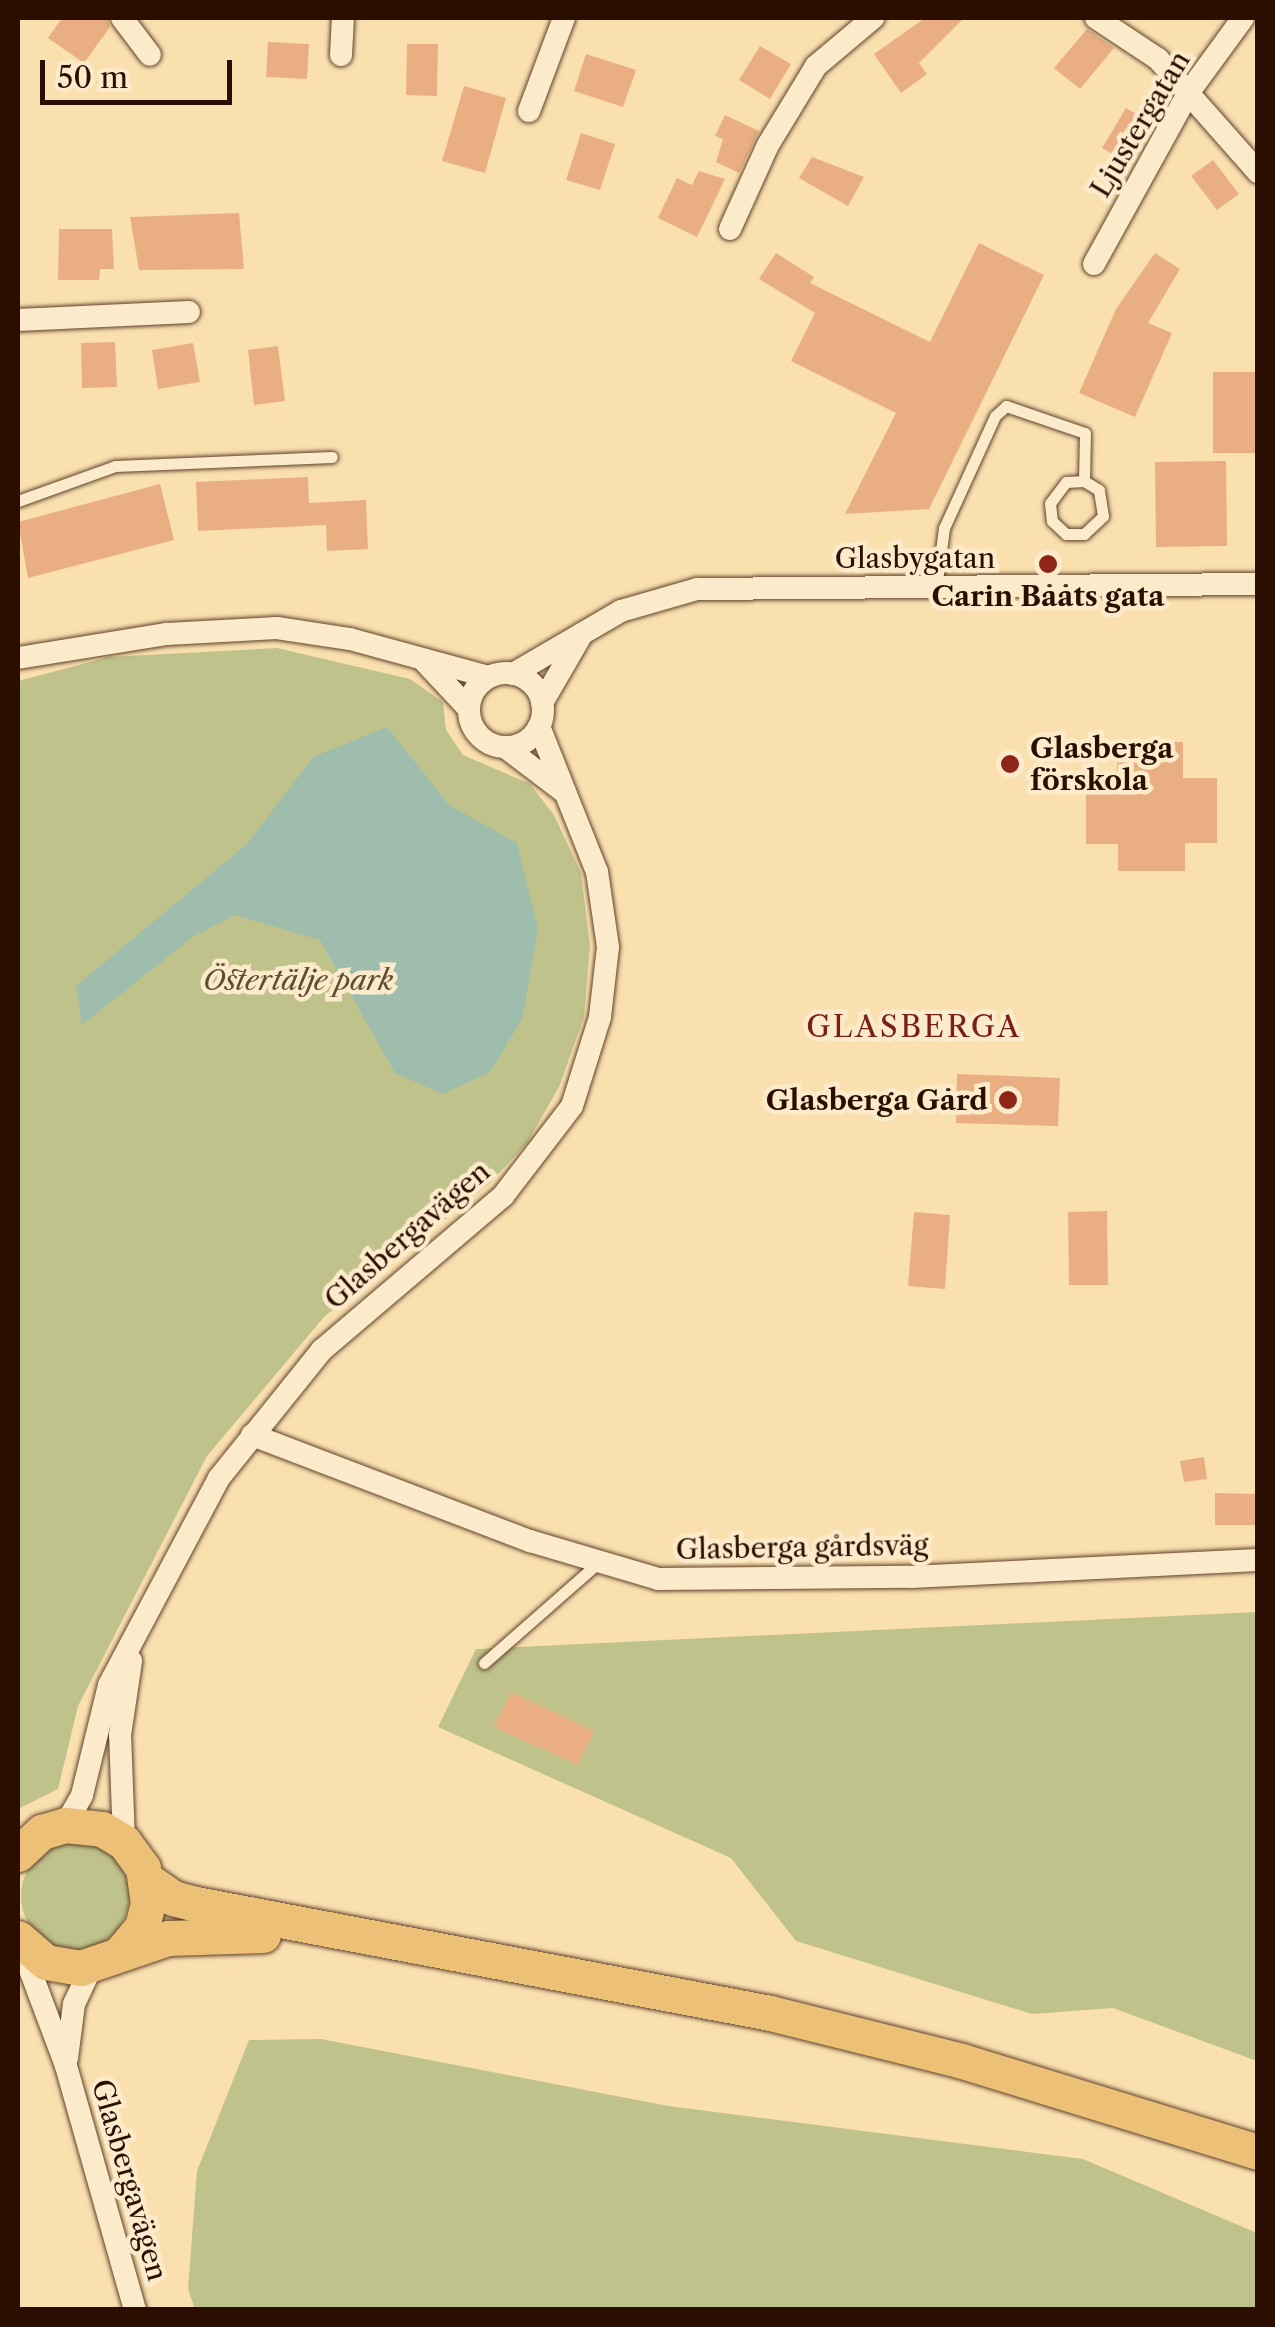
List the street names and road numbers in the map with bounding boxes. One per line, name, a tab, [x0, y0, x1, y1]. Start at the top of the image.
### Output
street label: Ljustergatan	[1083, 45, 1197, 203]
street label: Glasbygatan	[835, 541, 995, 575]
street label: Glasbergavägen	[318, 1154, 496, 1316]
street label: Glasberga gårdsväg	[675, 1528, 929, 1566]
street label: Glasbergavägen	[85, 2076, 175, 2284]

